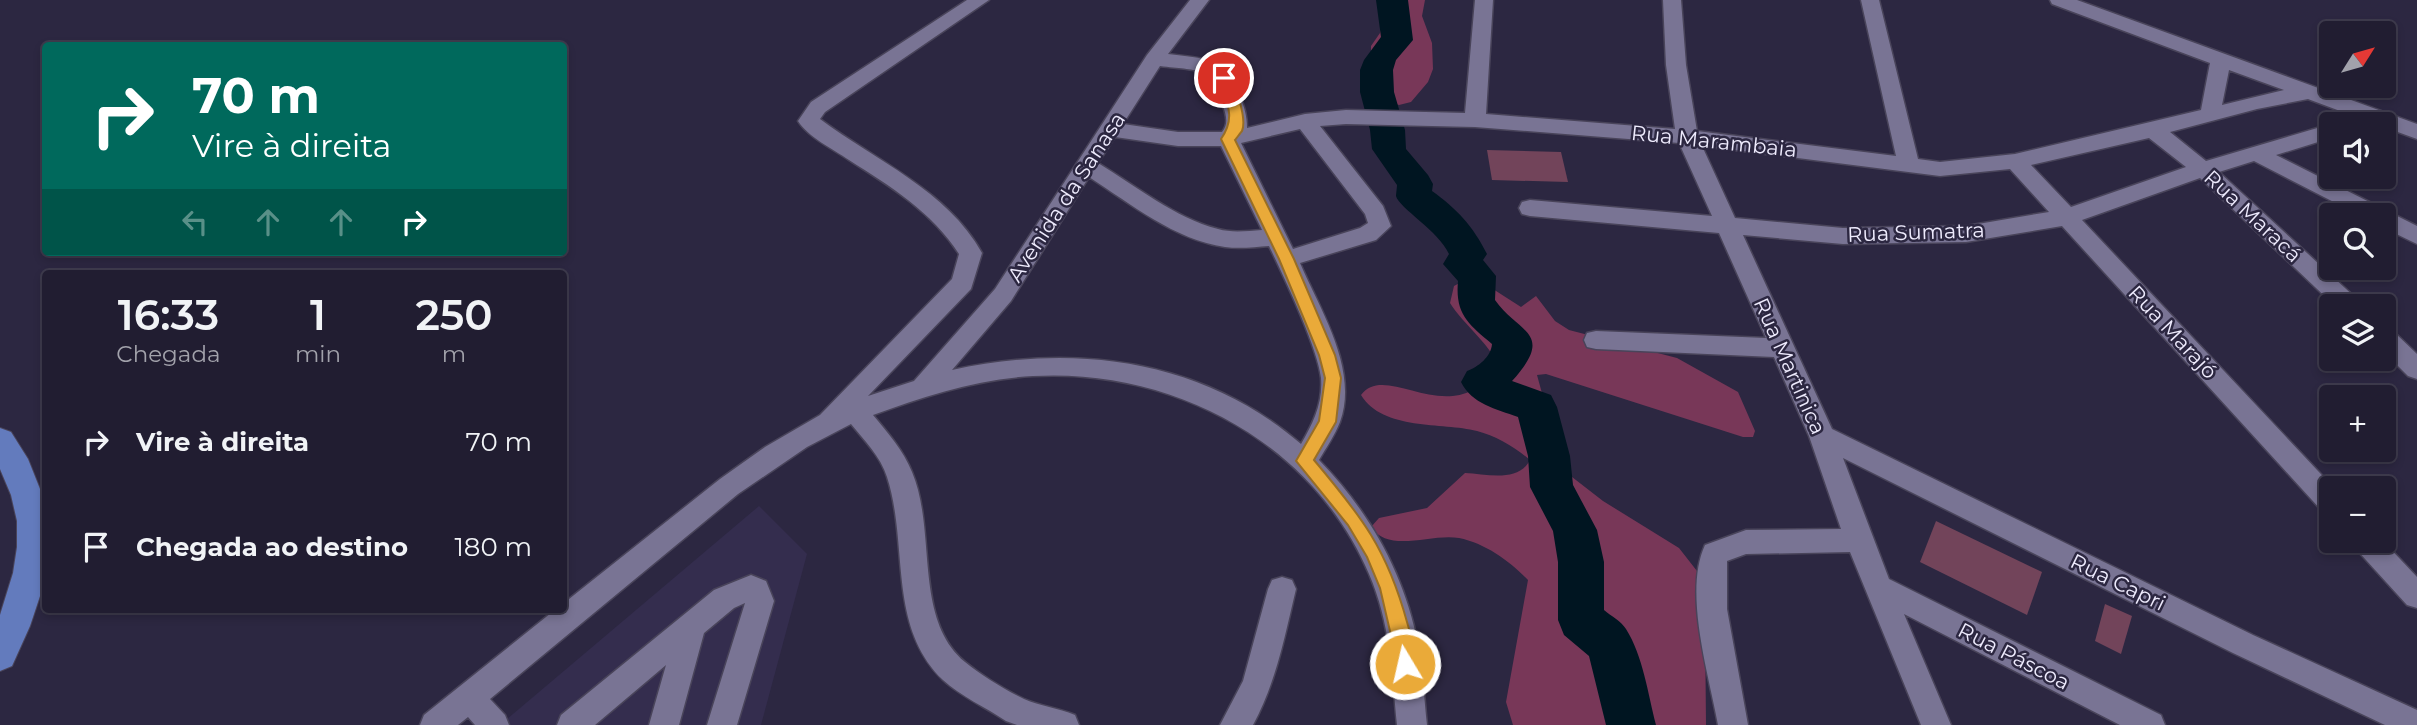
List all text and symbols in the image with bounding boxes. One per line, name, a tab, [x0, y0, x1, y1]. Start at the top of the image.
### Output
north arrow	[2319, 21, 2396, 98]
map controls	[2319, 21, 2396, 553]
pin	[1194, 48, 1254, 108]
icon: arrive	[1205, 59, 1243, 97]
text: 70 m	[192, 66, 320, 125]
icon: right	[77, 70, 168, 161]
street label: Avenida da Sanasa	[1002, 108, 1130, 286]
button: sound	[2319, 112, 2396, 189]
street label: Rua Marambaia	[1630, 120, 1798, 162]
text: Vire à direita	[192, 126, 391, 165]
street label: Rua Maracá	[2199, 165, 2307, 267]
icon: left	[176, 203, 214, 241]
icon: ahead	[249, 203, 287, 241]
icon: ahead	[322, 203, 360, 241]
icon: right	[395, 203, 433, 241]
button: search	[2319, 203, 2396, 280]
street label: Rua Sumatra	[1847, 217, 1985, 247]
street label: Rua Marajó	[2123, 280, 2223, 384]
text: 16:33	[118, 289, 219, 341]
text: 1	[310, 289, 326, 341]
text: 250	[415, 289, 493, 341]
street label: Rua Martinica	[1749, 294, 1831, 438]
button: layers	[2319, 294, 2396, 371]
text: Chegada	[116, 340, 221, 368]
text: min	[295, 340, 341, 368]
text: m	[442, 340, 466, 368]
button: +	[2319, 385, 2396, 462]
icon: right	[77, 423, 115, 461]
text: Vire à direita	[136, 426, 309, 458]
text: 70 m	[466, 426, 532, 458]
button: −	[2319, 476, 2396, 553]
icon: arrive	[77, 528, 115, 566]
text: Chegada ao destino	[136, 531, 408, 563]
text: 180 m	[454, 531, 532, 563]
street label: Rua Capri	[2066, 548, 2170, 616]
street label: Rua Páscoa	[1954, 617, 2074, 695]
position arrow	[1368, 627, 1442, 701]

